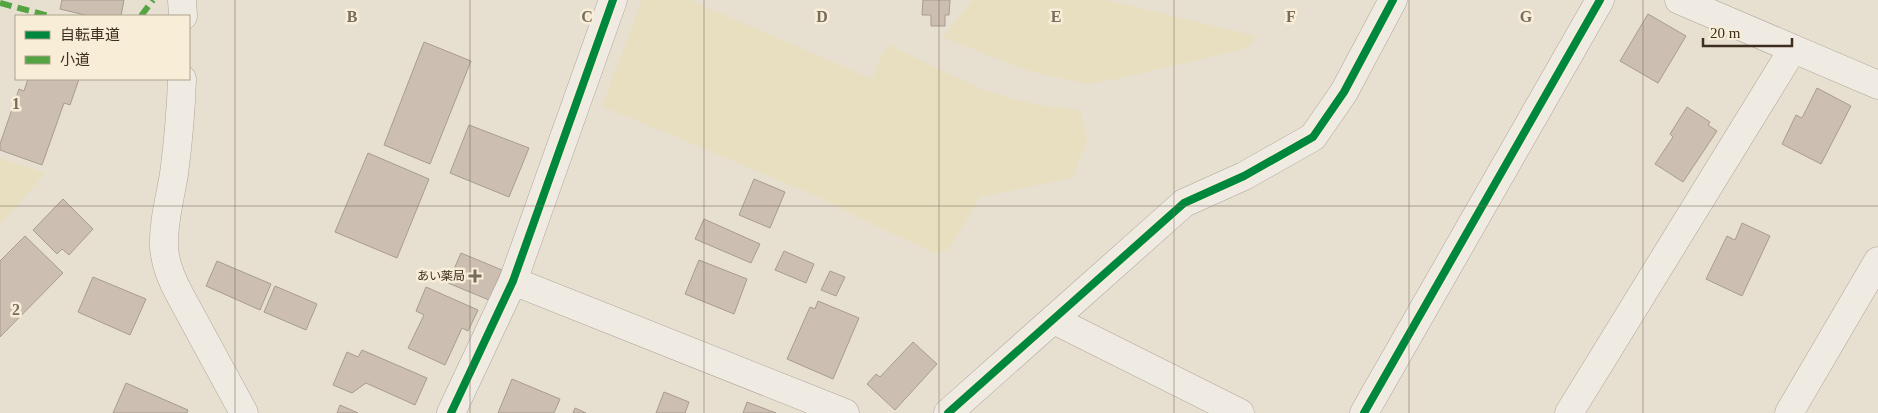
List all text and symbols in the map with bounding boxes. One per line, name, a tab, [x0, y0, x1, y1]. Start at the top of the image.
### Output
text: B	[347, 8, 358, 25]
text: C	[581, 8, 593, 25]
text: D	[816, 8, 828, 25]
text: E	[1051, 8, 1061, 25]
text: F	[1286, 8, 1296, 25]
text: G	[1520, 8, 1533, 25]
legend	[15, 15, 190, 80]
scale bar	[1703, 15, 1792, 47]
text: 20 m	[1710, 25, 1741, 41]
text: 自転車道	[60, 27, 120, 43]
text: 小道	[60, 52, 90, 68]
text: 1	[12, 95, 20, 112]
place label: あい薬局	[417, 269, 465, 283]
marker: あい薬局	[469, 270, 481, 282]
text: 2	[12, 301, 20, 318]

